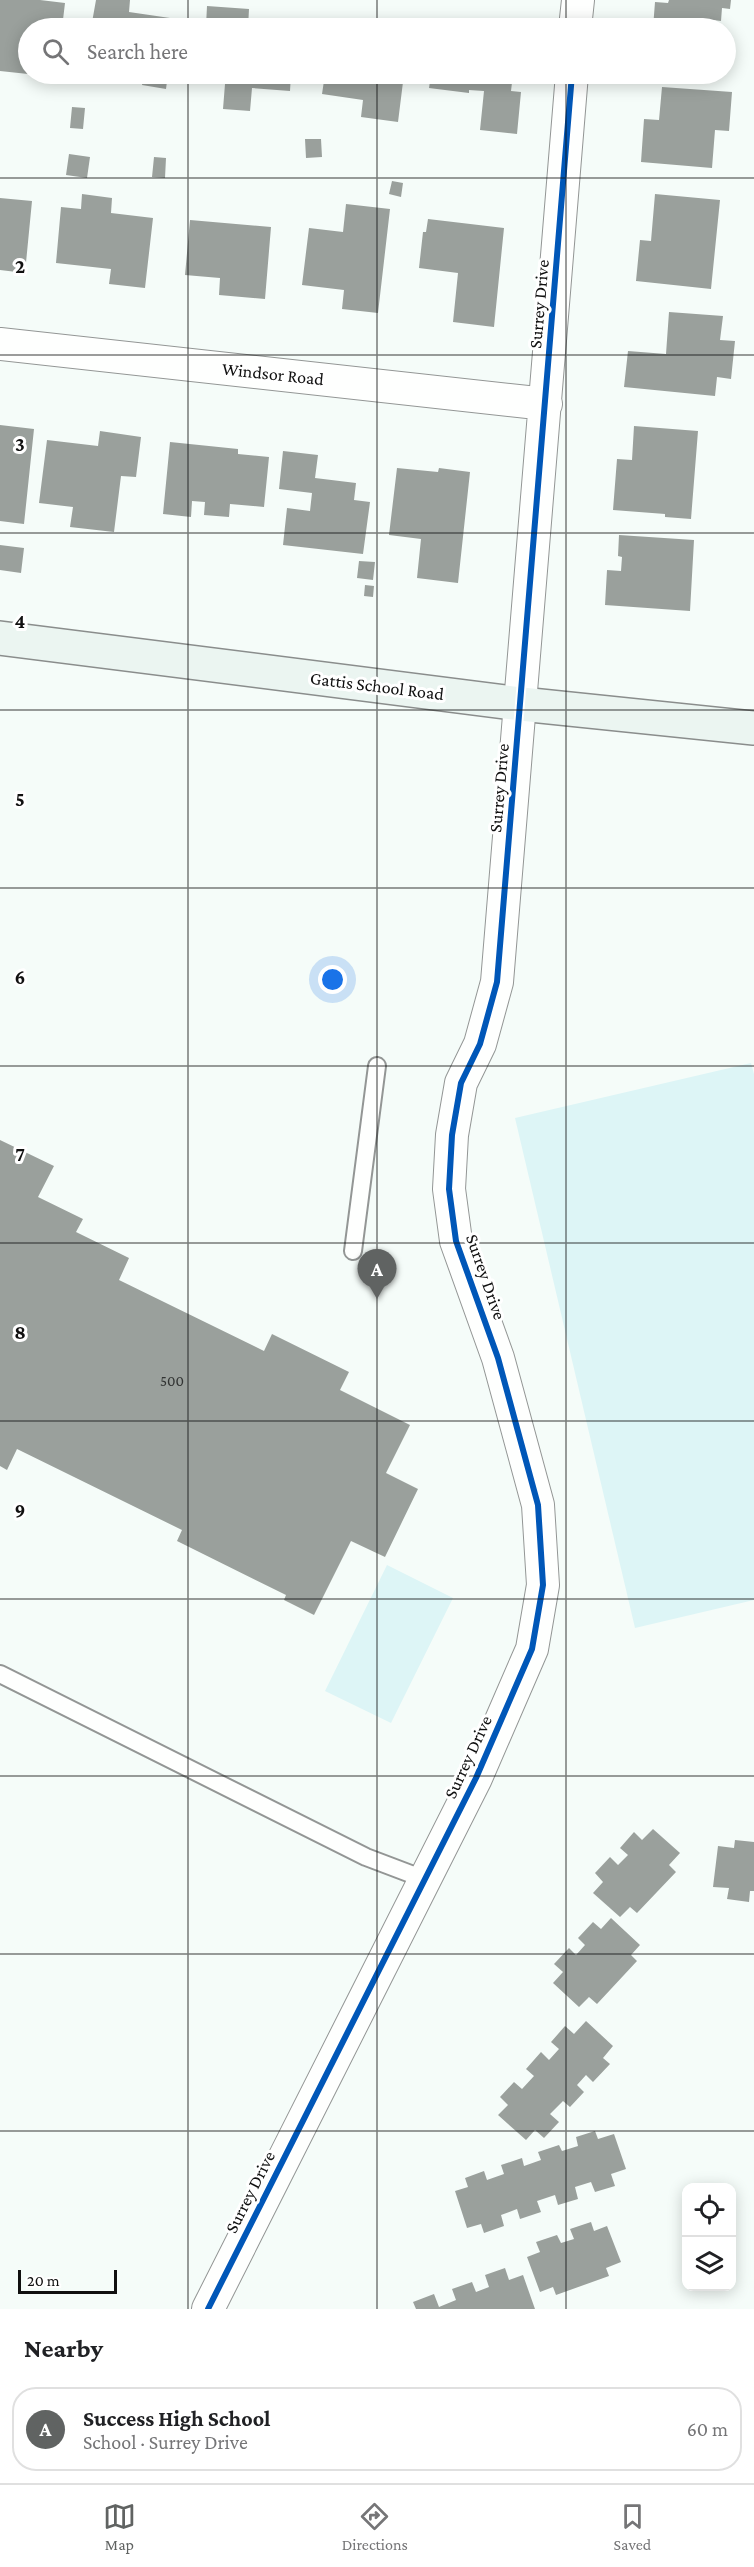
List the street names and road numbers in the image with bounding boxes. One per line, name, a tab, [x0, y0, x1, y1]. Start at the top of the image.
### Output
street label: Surrey Drive	[525, 259, 553, 349]
street label: Windsor Road	[221, 359, 325, 389]
street label: Gattis School Road	[309, 668, 446, 704]
street label: Surrey Drive	[485, 743, 513, 833]
street label: Surrey Drive	[462, 1232, 510, 1322]
street label: Surrey Drive	[440, 1712, 496, 1802]
street label: Surrey Drive	[221, 2148, 279, 2236]

